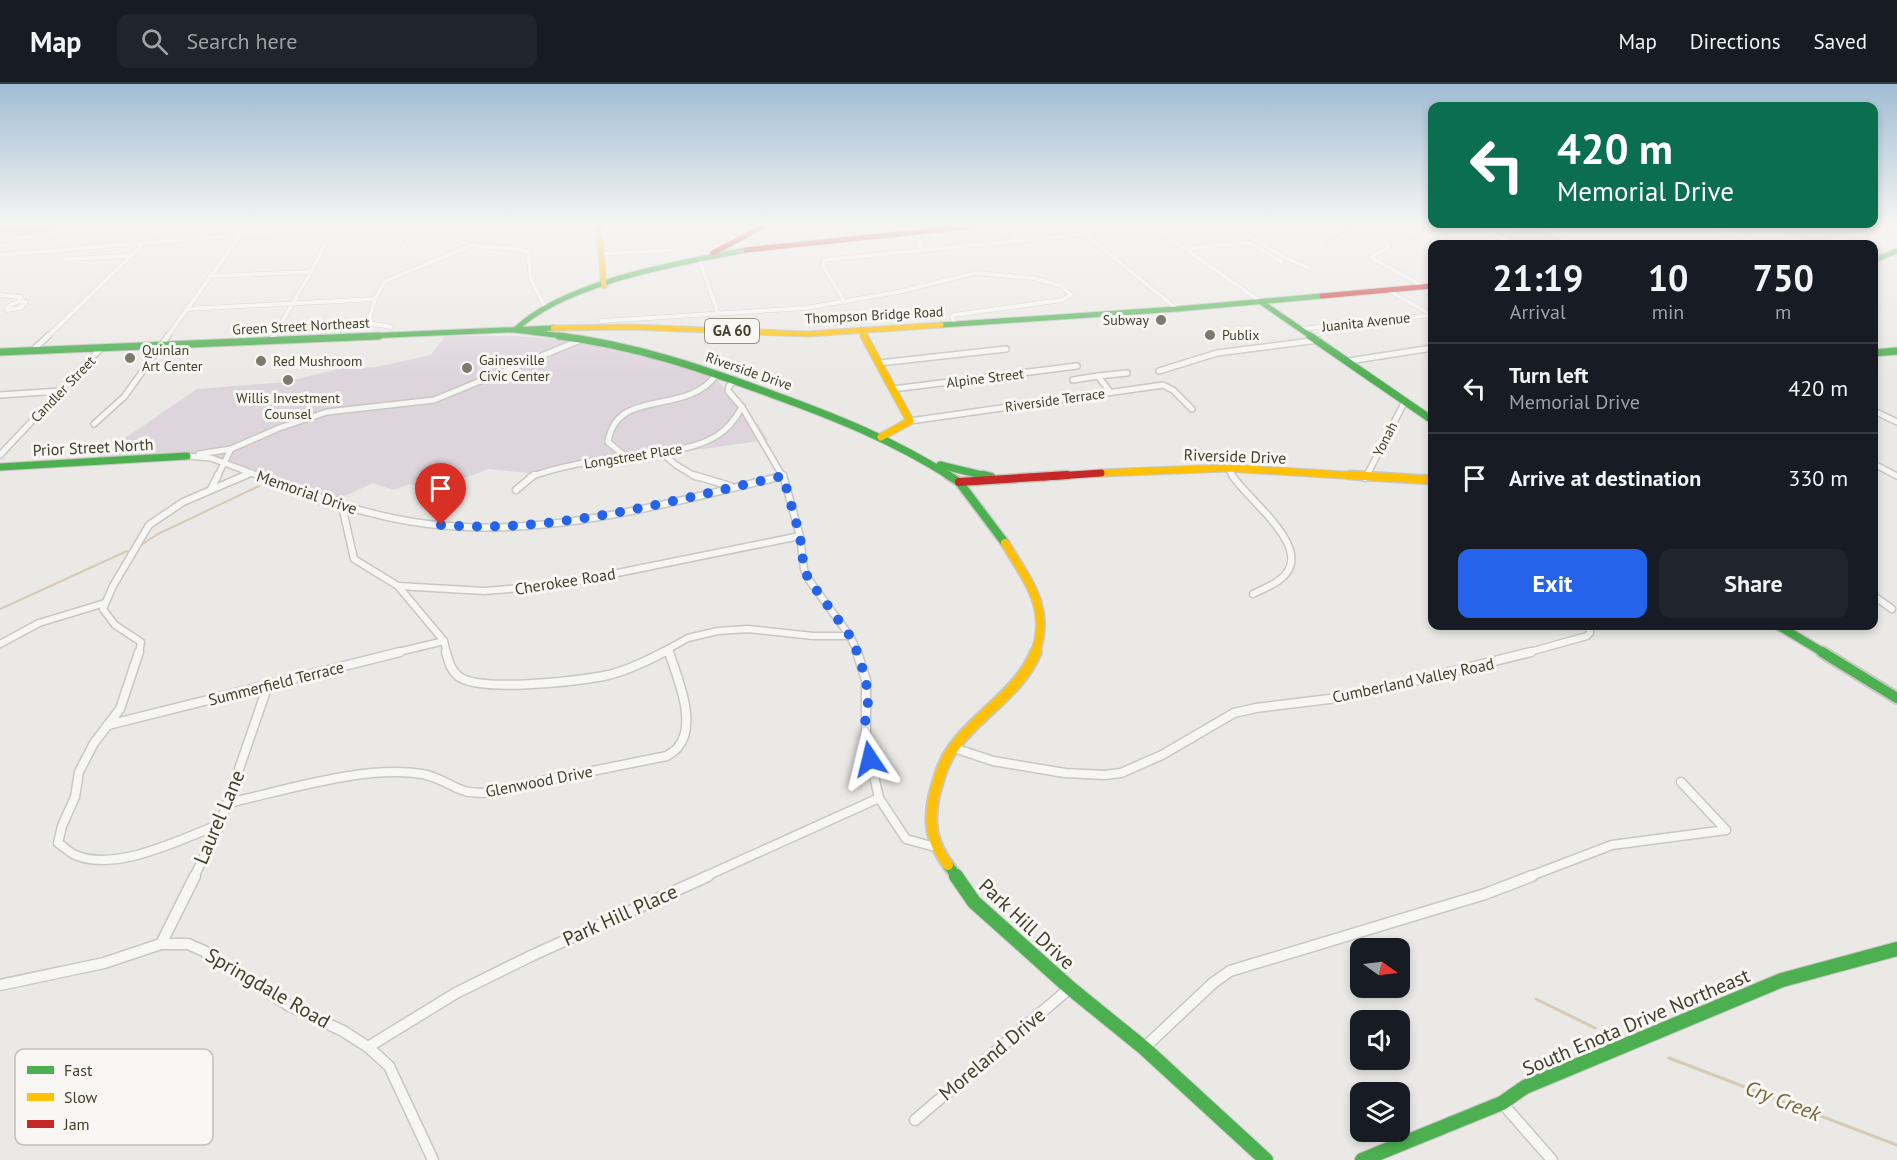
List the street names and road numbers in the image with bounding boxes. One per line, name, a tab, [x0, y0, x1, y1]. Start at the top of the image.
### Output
street label: Thompson Bridge Road	[804, 302, 944, 328]
street label: Juanita Avenue	[1320, 308, 1411, 336]
street label: Green Street Northeast	[232, 313, 370, 339]
road number: GA 60	[705, 319, 759, 343]
street label: Riverside Drive	[704, 348, 794, 394]
street label: Candler Street	[27, 352, 99, 426]
street label: Alpine Street	[945, 364, 1025, 392]
street label: Riverside Terrace	[1004, 384, 1106, 416]
street label: Yonah	[1369, 419, 1401, 459]
street label: Prior Street North	[32, 434, 154, 460]
street label: Longstreet Place	[583, 439, 683, 473]
street label: Riverside Drive	[1183, 444, 1287, 468]
street label: Memorial Drive	[254, 465, 360, 519]
street label: Cherokee Road	[513, 563, 617, 599]
street label: Cumberland Valley Road	[1330, 653, 1496, 707]
street label: Summerfield Terrace	[206, 656, 346, 710]
street label: Glenwood Drive	[484, 761, 594, 801]
street label: Laurel Lane	[188, 766, 250, 868]
street label: Park Hill Drive	[973, 873, 1081, 975]
street label: Park Hill Place	[559, 878, 681, 952]
street label: Springdale Road	[201, 942, 335, 1034]
street label: South Enota Drive Northeast	[1518, 962, 1754, 1082]
street label: Moreland Drive	[933, 1002, 1051, 1106]

